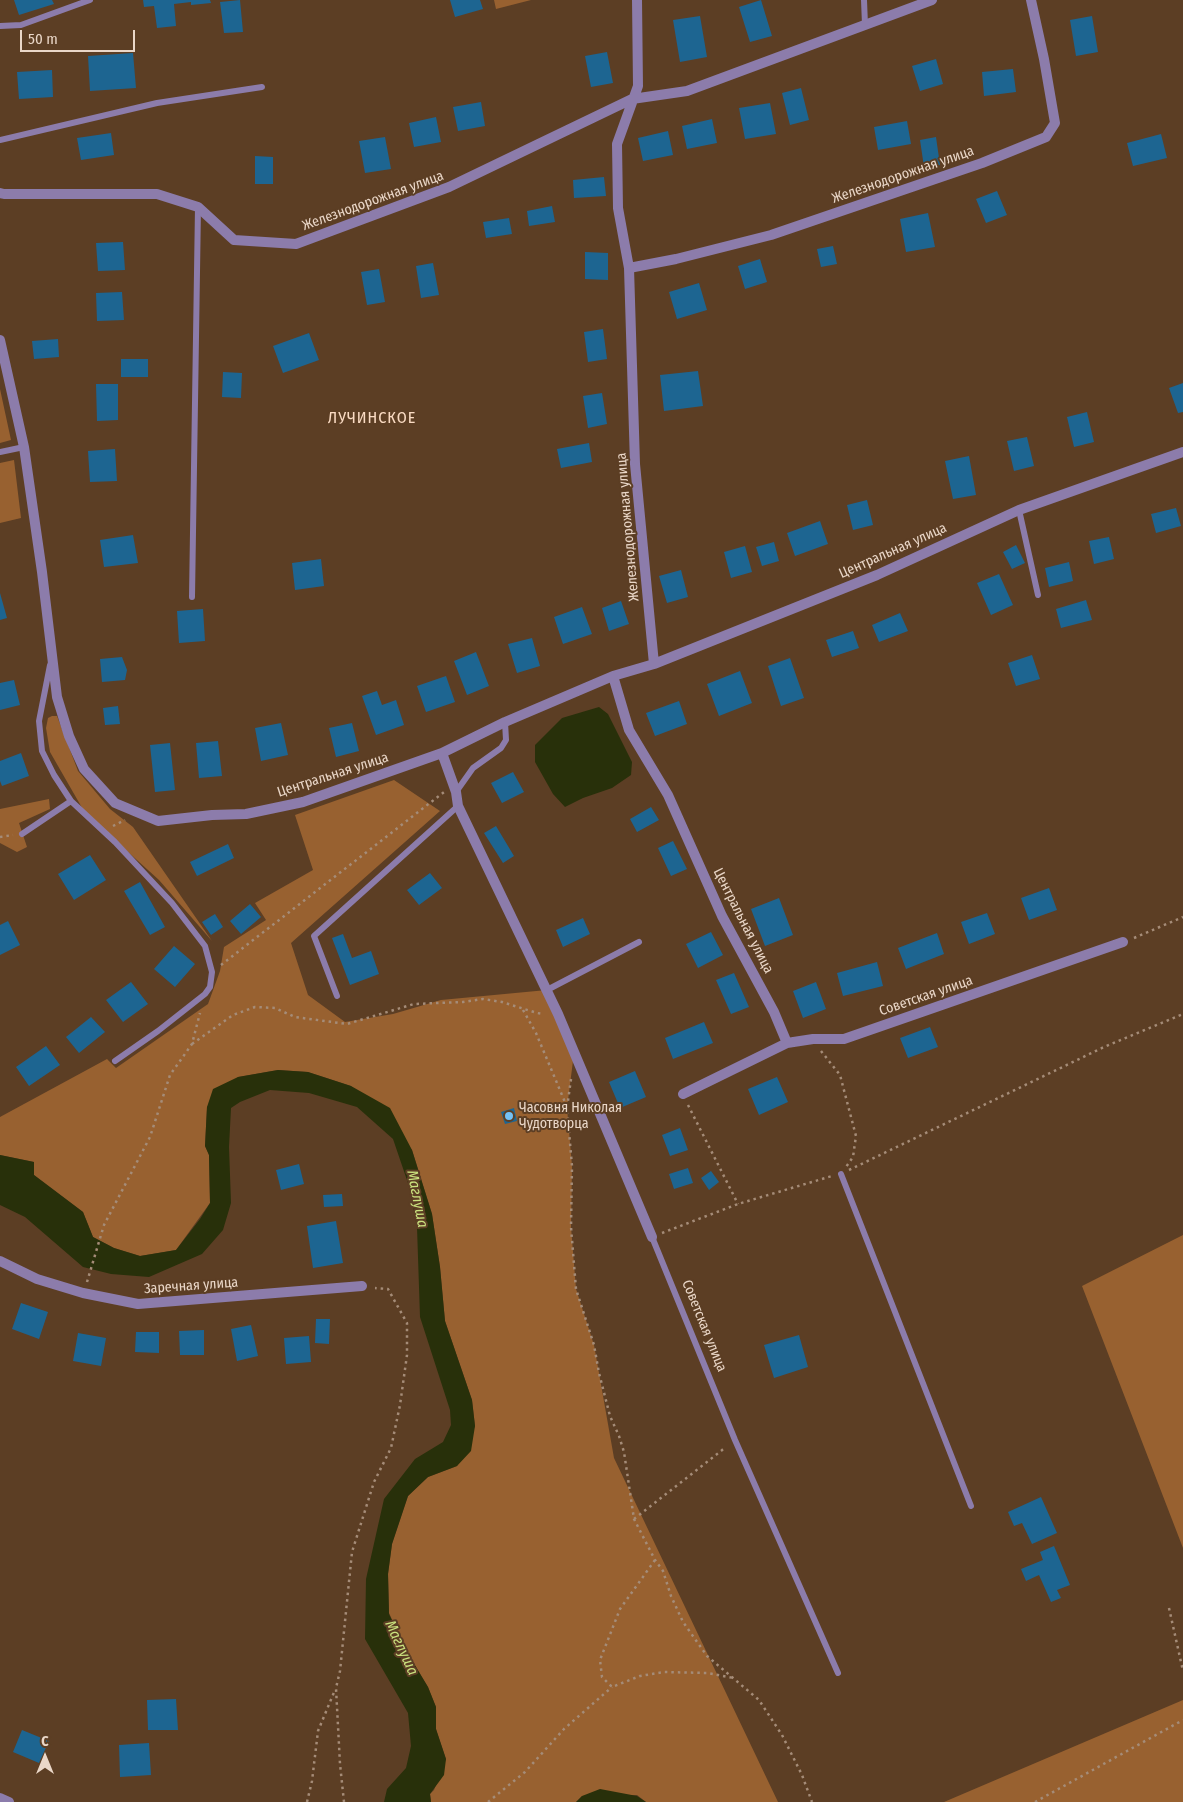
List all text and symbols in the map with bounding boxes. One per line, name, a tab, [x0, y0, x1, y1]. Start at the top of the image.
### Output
scale bar	[22, 20, 138, 52]
text: 50 m	[28, 30, 58, 48]
street label: Железнодорожная улица	[830, 143, 976, 207]
street label: Железнодорожная улица	[300, 168, 446, 234]
district label: ЛУЧИНСКОЕ	[327, 409, 417, 429]
street label: Железнодорожная улица	[613, 452, 643, 602]
street label: Центральная улица	[837, 520, 949, 582]
street label: Центральная улица	[275, 749, 391, 801]
street label: Центральная улица	[709, 866, 777, 976]
street label: Советская улица	[877, 972, 975, 1020]
place label: Часовня Николая Чудотворца	[519, 1100, 622, 1132]
marker: Часовня Николая Чудотворца	[503, 1110, 515, 1122]
water label: Маглуша	[403, 1169, 431, 1229]
street label: Заречная улица	[143, 1274, 239, 1298]
street label: Советская улица	[678, 1278, 730, 1374]
water label: Маглуша	[381, 1618, 421, 1678]
north arrow	[20, 1732, 70, 1782]
text: С	[41, 1733, 49, 1750]

